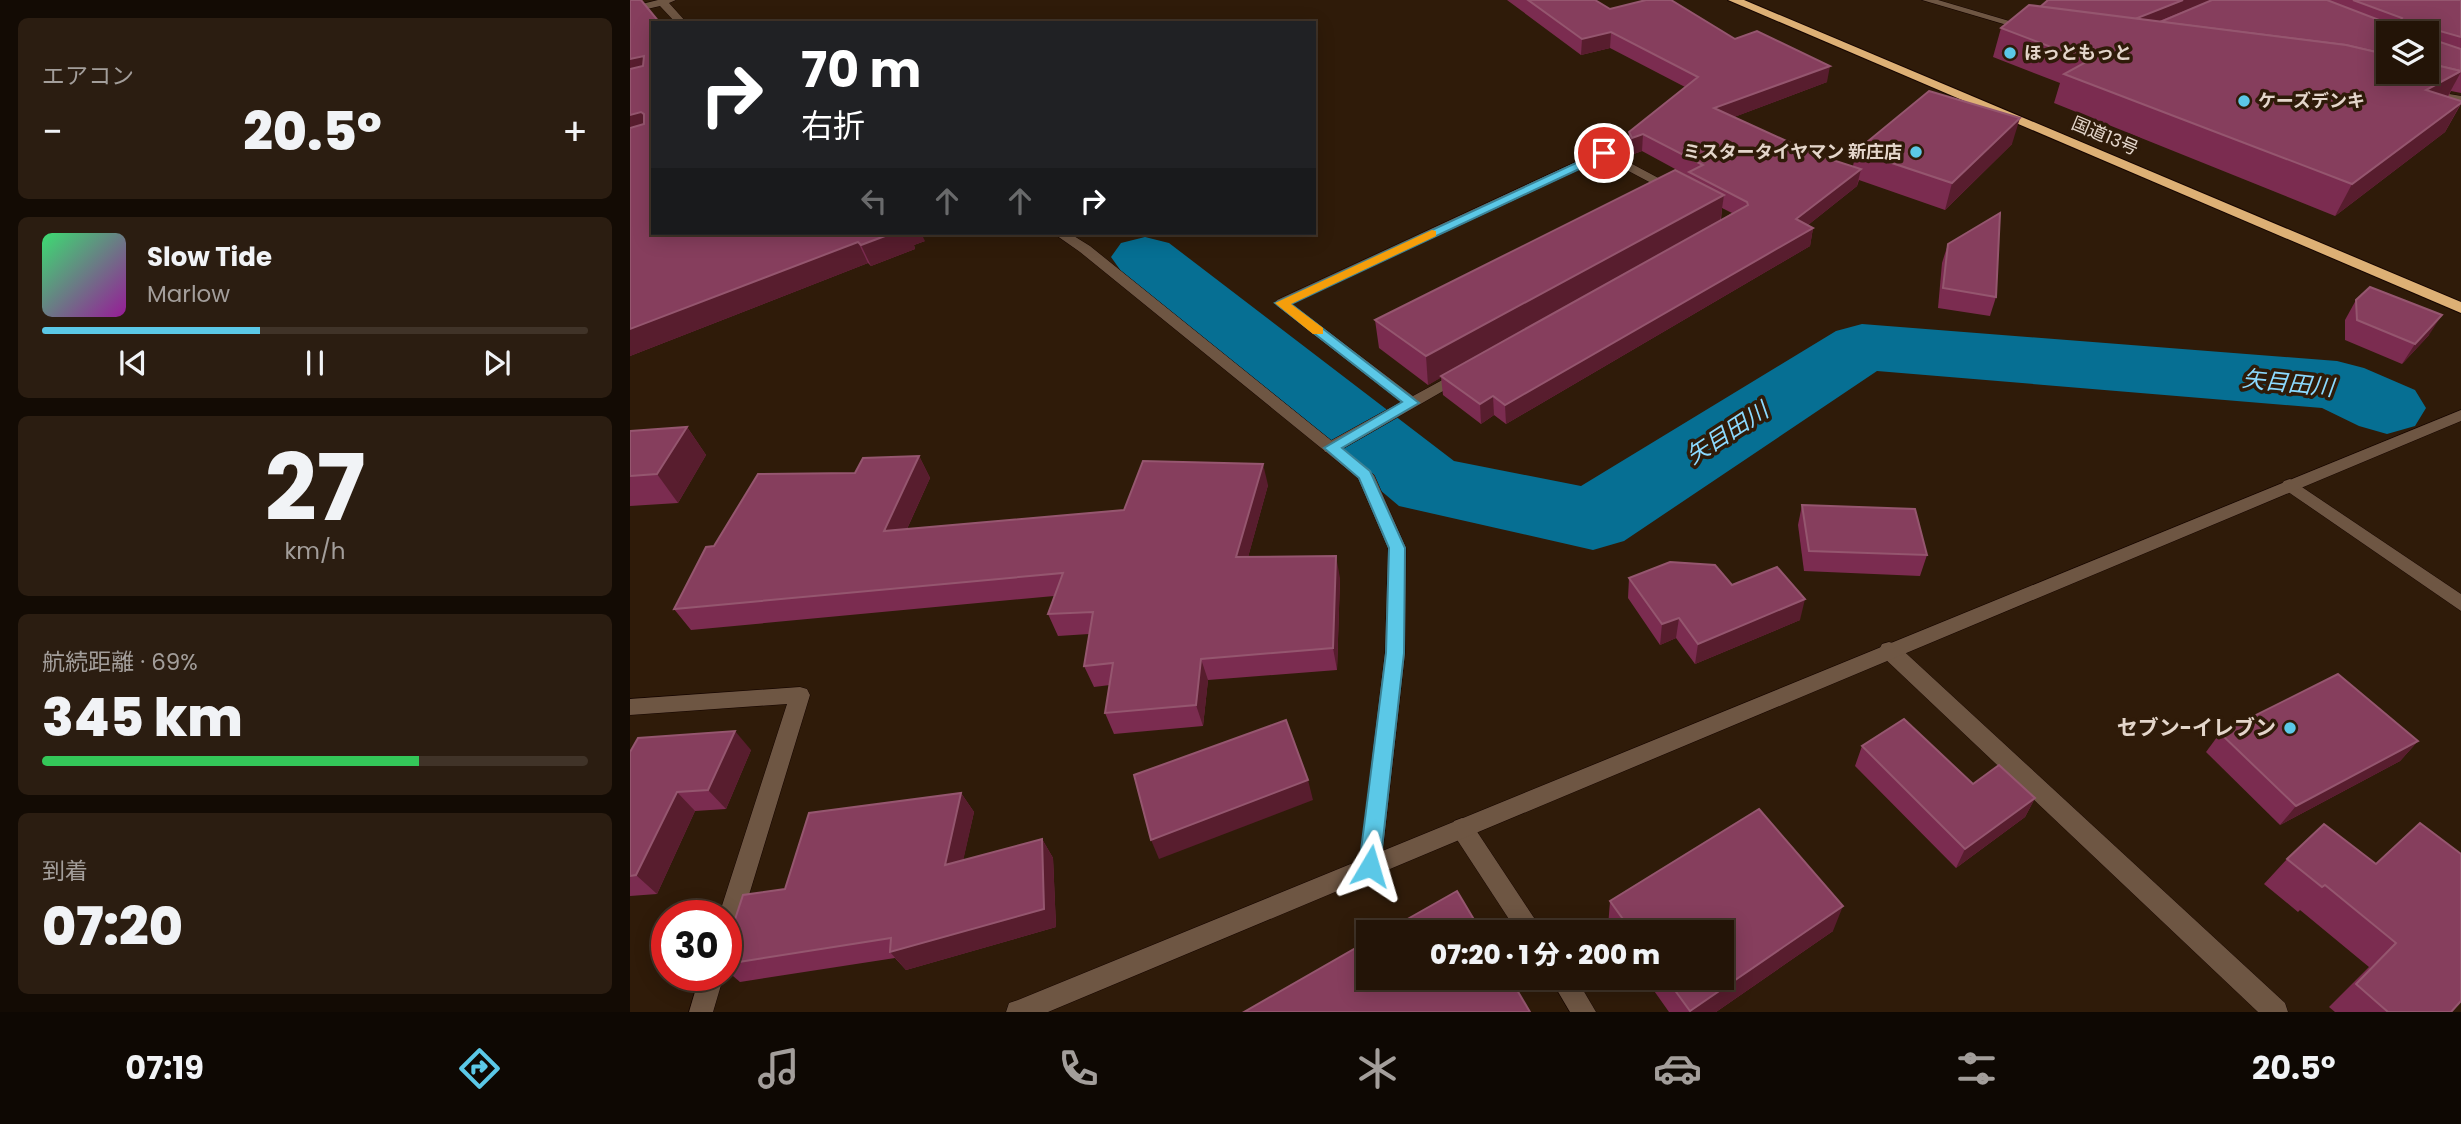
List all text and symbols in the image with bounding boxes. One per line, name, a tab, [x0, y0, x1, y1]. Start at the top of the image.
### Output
map controls	[2376, 21, 2439, 84]
button: layers	[2376, 21, 2439, 84]
text: 70 m	[801, 36, 921, 104]
place label: ほっともっと	[2024, 40, 2132, 65]
marker: ほっともっと	[2002, 45, 2018, 61]
icon: right	[686, 49, 777, 140]
text: エアコン	[42, 60, 134, 92]
place label: ケーズデンキ	[2258, 88, 2365, 113]
marker: ケーズデンキ	[2236, 93, 2252, 109]
text: 20.5°	[243, 95, 382, 168]
text: 右折	[801, 103, 865, 148]
text: −	[42, 105, 63, 158]
text: +	[562, 105, 588, 158]
street label: 国道13号	[2068, 110, 2142, 161]
pin	[1574, 123, 1634, 183]
icon: arrive	[1585, 134, 1623, 172]
place label: ミスタータイヤマン 新庄店	[1683, 139, 1902, 164]
marker: ミスタータイヤマン 新庄店	[1908, 144, 1924, 160]
icon: left	[855, 182, 893, 220]
icon: ahead	[928, 182, 966, 220]
icon: ahead	[1001, 182, 1039, 220]
icon: right	[1074, 182, 1112, 220]
text: Slow Tide	[147, 239, 272, 275]
text: Marlow	[147, 278, 230, 310]
icon: previous	[114, 344, 152, 382]
icon: pause	[296, 344, 334, 382]
icon: next	[478, 344, 516, 382]
water label: 矢目田川	[2241, 362, 2338, 404]
water label: 矢目田川	[1680, 393, 1777, 471]
text: 27	[265, 424, 365, 552]
text: km/h	[284, 535, 346, 567]
text: 航続距離 · 69%	[42, 646, 198, 678]
text: 345 km	[42, 681, 243, 754]
place label: セブン-イレブン	[2117, 713, 2276, 742]
marker: セブン-イレブン	[2282, 720, 2298, 736]
position arrow	[1333, 829, 1407, 903]
text: 到着	[42, 855, 88, 887]
text: 07:20	[42, 890, 183, 963]
speed limit sign: 30	[651, 900, 742, 991]
text: 07:20 · 1 分 · 200 m	[1430, 937, 1660, 973]
icon: directions	[455, 1044, 504, 1093]
icon: music	[754, 1044, 803, 1093]
icon: phone	[1054, 1044, 1103, 1093]
icon: climate	[1353, 1044, 1402, 1093]
icon: car	[1653, 1044, 1702, 1093]
icon: filters	[1952, 1044, 2001, 1093]
text: 07:19	[125, 1045, 204, 1090]
text: 20.5°	[2252, 1045, 2336, 1090]

